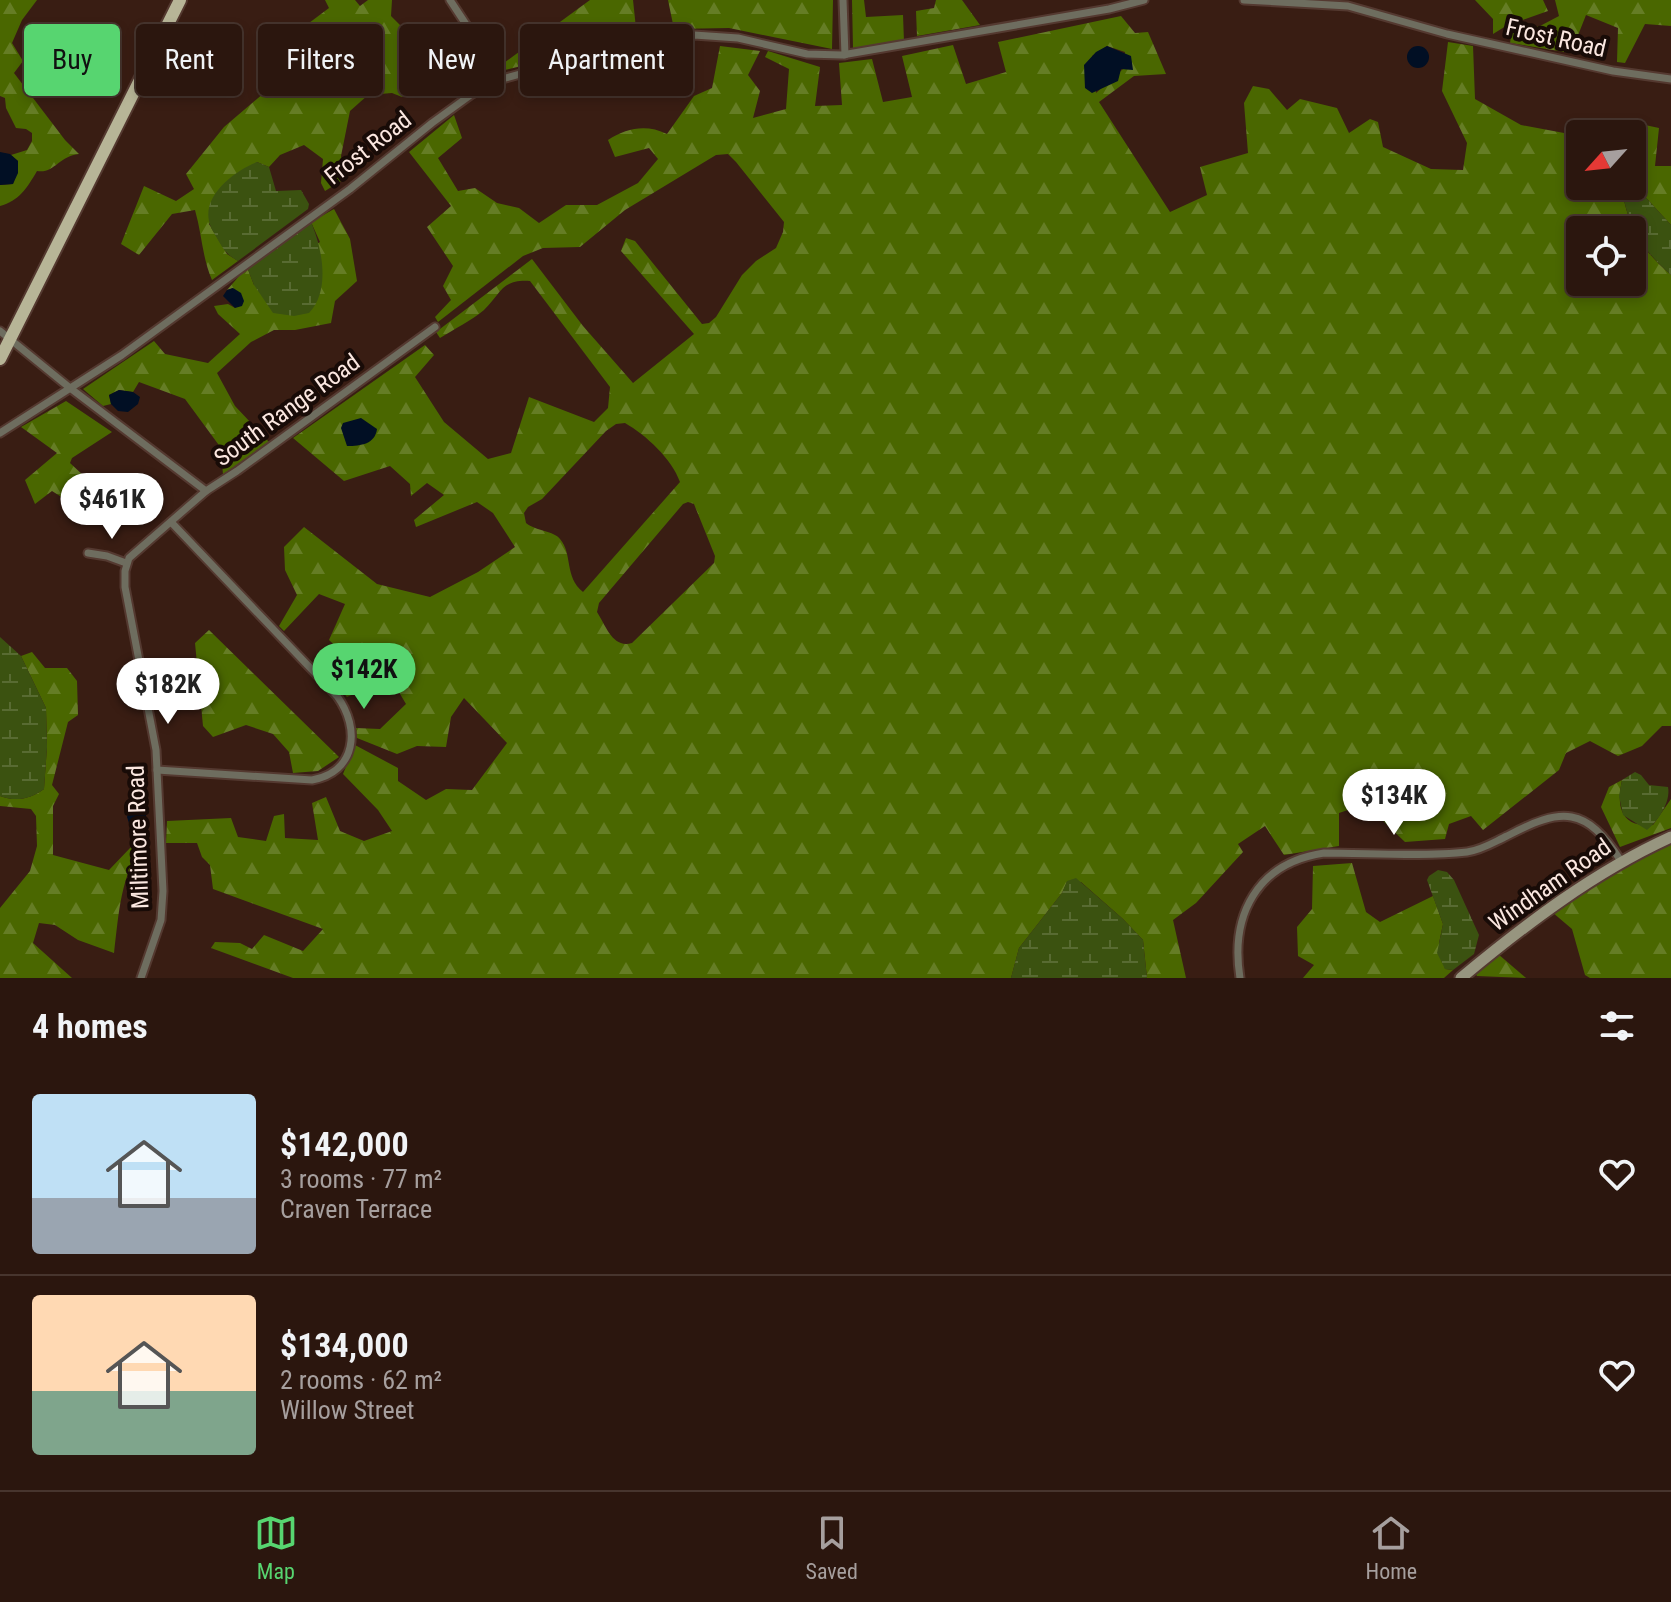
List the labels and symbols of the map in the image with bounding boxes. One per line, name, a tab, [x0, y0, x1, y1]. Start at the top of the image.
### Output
street label: Frost Road	[1503, 13, 1609, 63]
street label: Frost Road	[319, 106, 417, 190]
north arrow	[1566, 120, 1646, 200]
street label: South Range Road	[209, 348, 365, 472]
pin: $461K	[56, 473, 168, 541]
pin: $142K	[308, 643, 420, 711]
pin: $182K	[112, 658, 224, 726]
street label: Miltimore Road	[121, 765, 155, 909]
pin: $134K	[1338, 769, 1450, 837]
street label: Windham Road	[1484, 833, 1616, 937]

